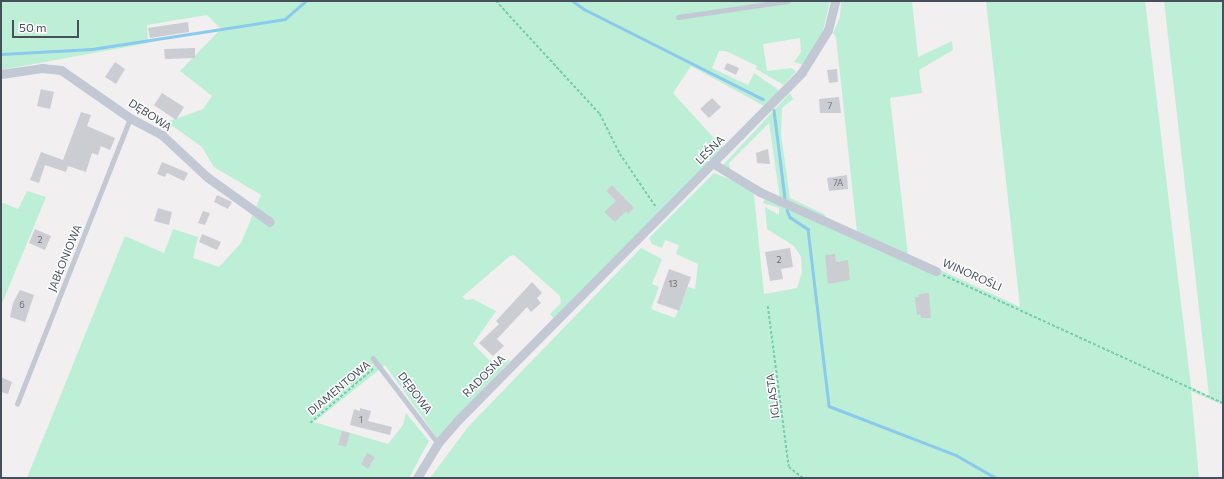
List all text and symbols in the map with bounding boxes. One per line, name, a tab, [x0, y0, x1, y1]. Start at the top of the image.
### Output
scale bar	[14, 12, 81, 38]
text: 50 m	[19, 20, 47, 34]
street label: DĘBOWA	[126, 96, 174, 134]
house number: 7	[828, 101, 832, 111]
street label: LEŚNA	[693, 133, 727, 167]
house number: 7A	[833, 178, 843, 188]
street label: JABŁONIOWA	[46, 223, 84, 293]
house number: 2	[38, 235, 42, 245]
house number: 2	[777, 255, 781, 265]
street label: WINOROŚLI	[940, 256, 1004, 294]
house number: 13	[669, 279, 677, 289]
house number: 6	[19, 300, 25, 310]
street label: RADOSNA	[460, 352, 508, 400]
street label: DIAMENTOWA	[305, 358, 373, 418]
street label: DĘBOWA	[395, 370, 435, 416]
street label: IGLASTA	[764, 373, 782, 419]
house number: 1	[359, 415, 363, 425]

